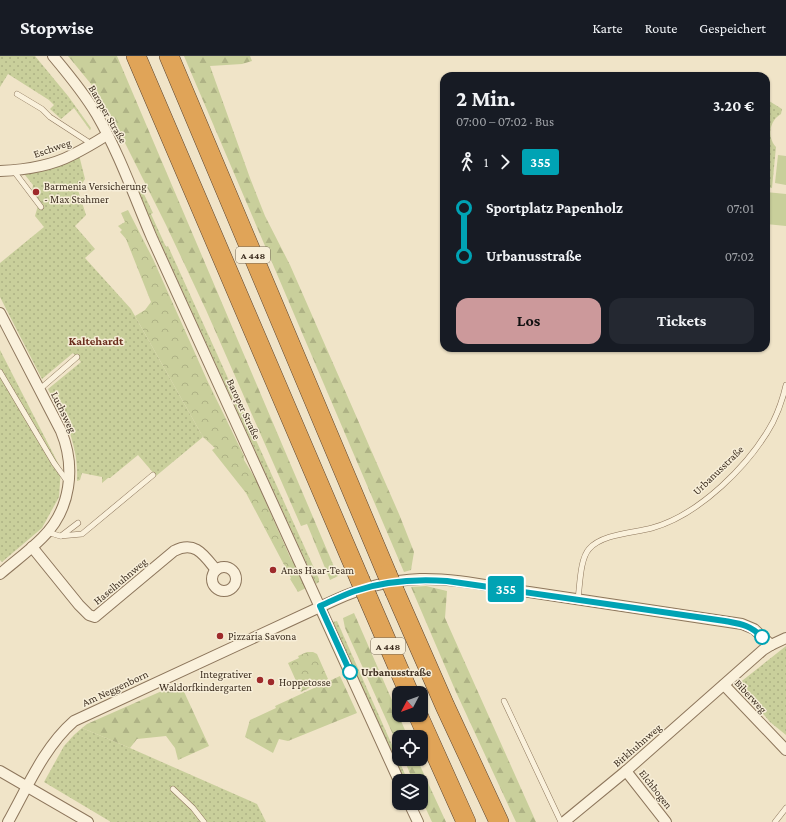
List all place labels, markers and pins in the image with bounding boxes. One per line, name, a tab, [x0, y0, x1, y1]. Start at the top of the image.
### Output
place label: Barmenia Versicherung - Max Stahmer	[44, 180, 147, 205]
marker: Barmenia Versicherung - Max Stahmer	[31, 187, 41, 197]
place label: Anas Haar-Team	[281, 564, 354, 576]
marker: Anas Haar-Team	[268, 565, 278, 575]
unlabelled marker	[754, 629, 770, 645]
place label: Pizzaria Savona	[228, 630, 296, 642]
marker: Pizzaria Savona	[215, 631, 225, 641]
marker: Urbanusstraße	[342, 664, 358, 680]
place label: Urbanusstraße	[361, 666, 431, 678]
place label: Integrativer Waldorfkindergarten	[159, 668, 252, 694]
marker: Integrativer Waldorfkindergarten	[255, 675, 265, 685]
place label: Hoppetosse	[279, 676, 331, 689]
marker: Hoppetosse	[266, 677, 276, 687]

